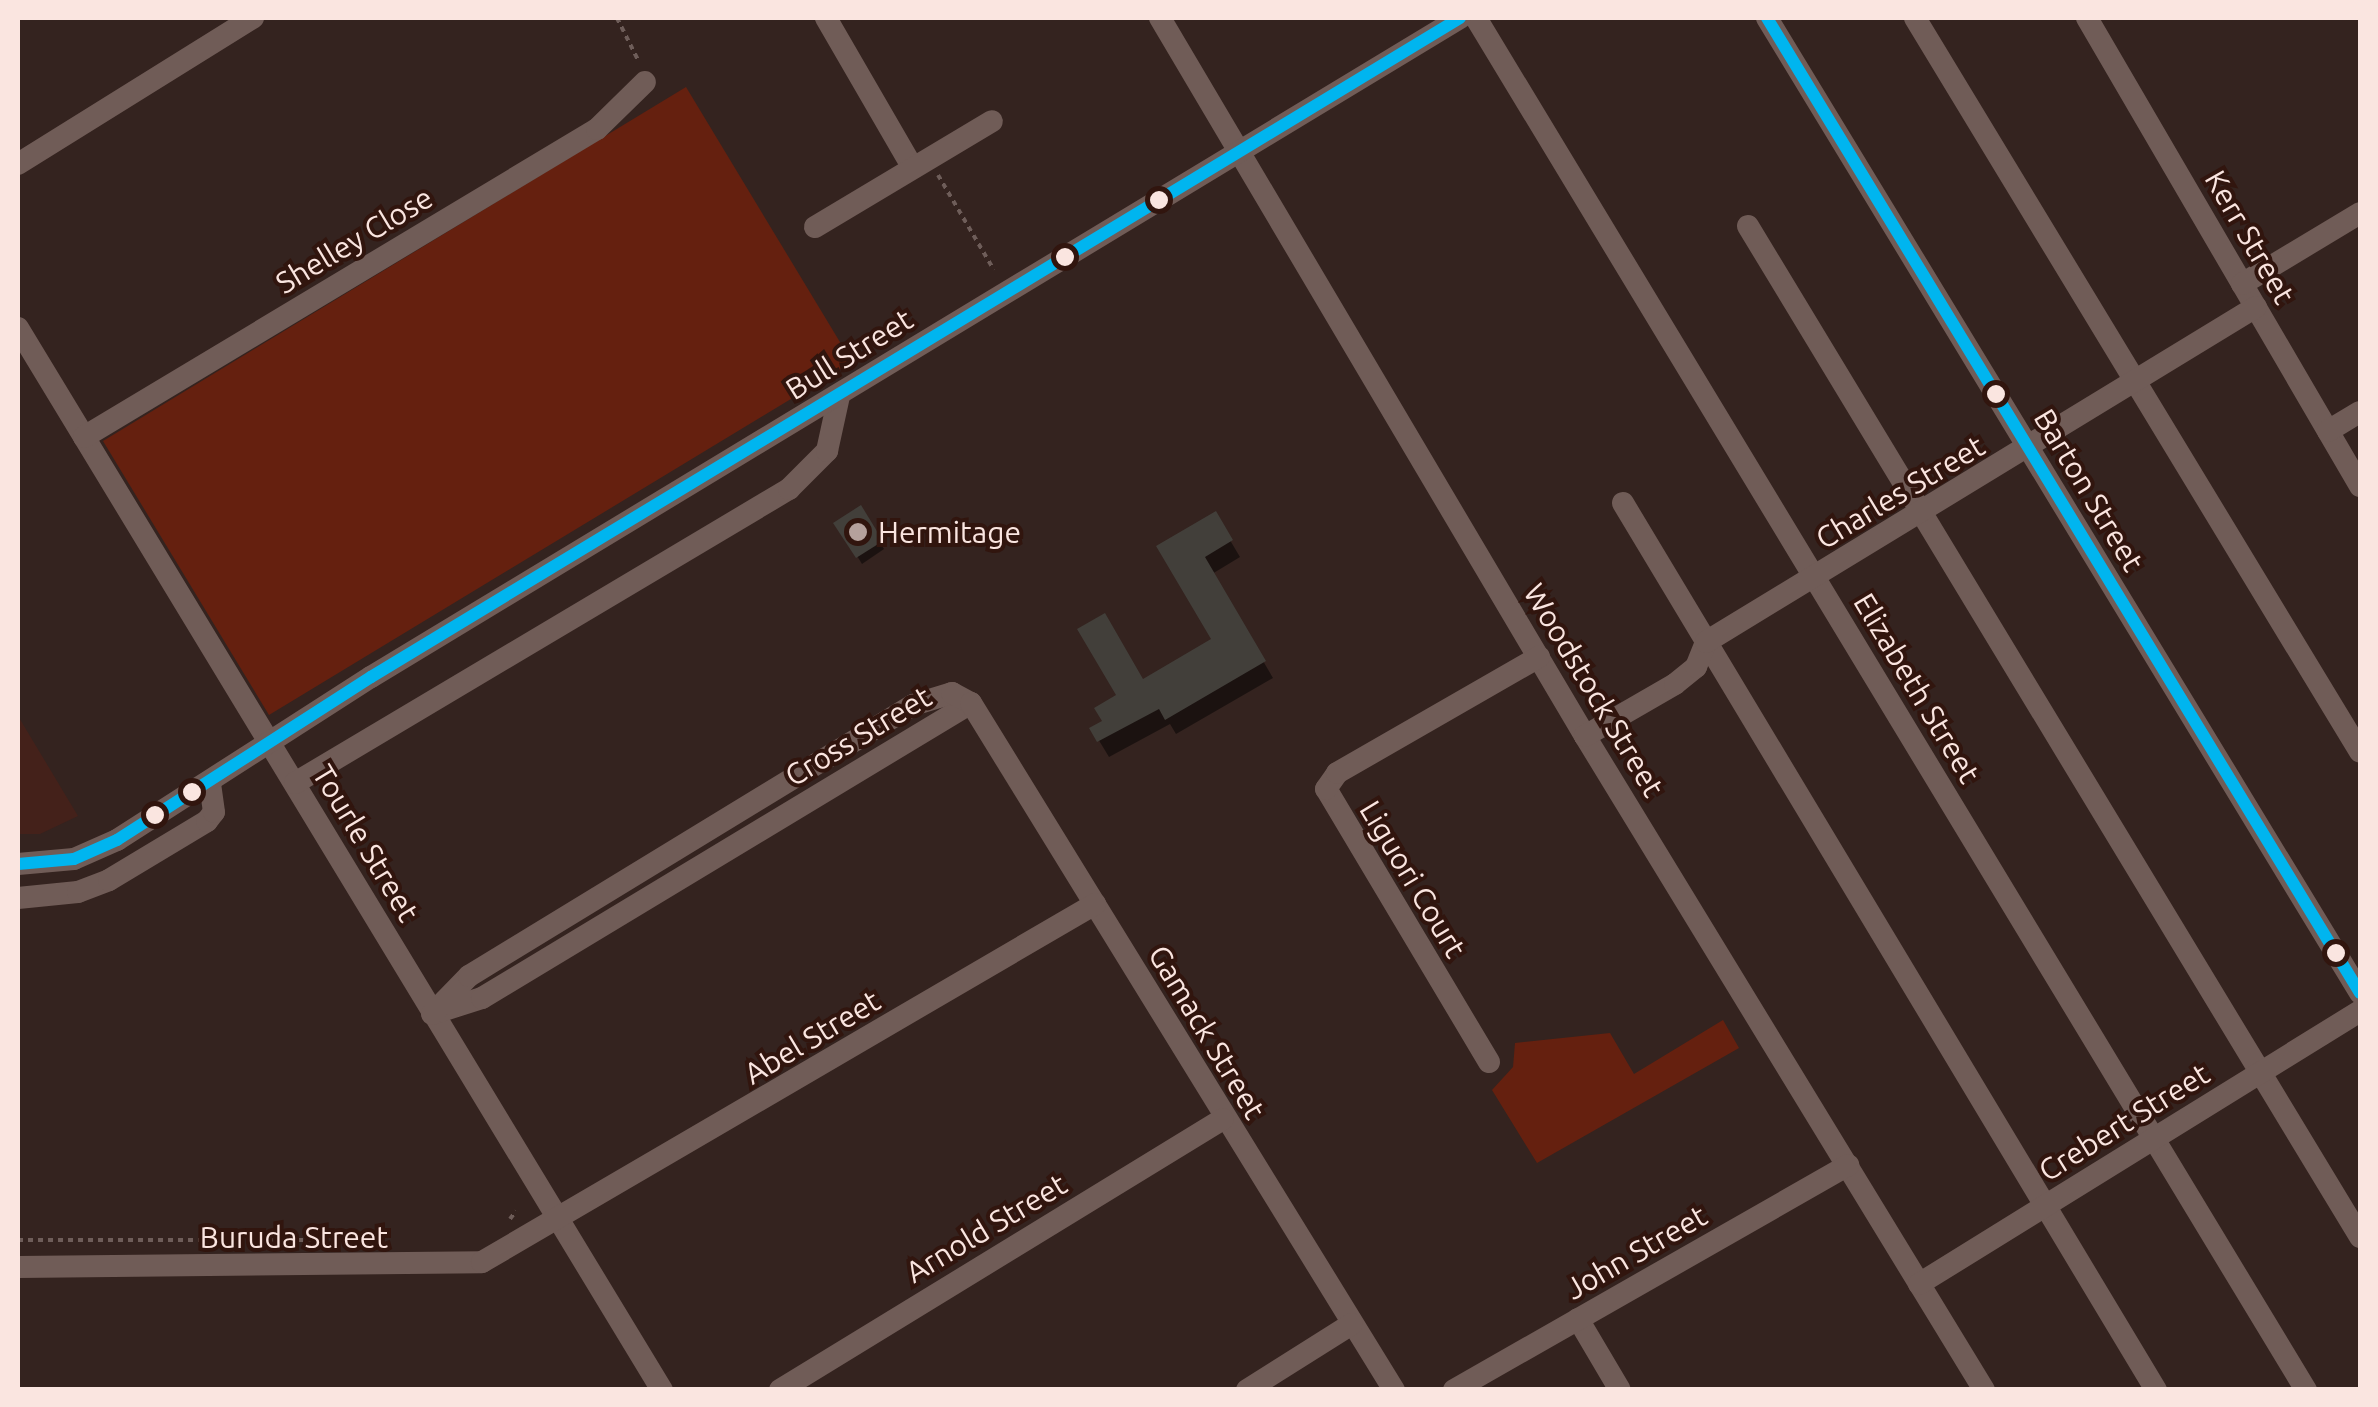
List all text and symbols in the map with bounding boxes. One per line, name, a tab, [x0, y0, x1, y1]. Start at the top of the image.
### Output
street label: Kerr Street	[2197, 164, 2303, 310]
street label: Shelley Close	[269, 179, 439, 301]
unlabelled marker	[1149, 190, 1169, 210]
unlabelled marker	[1055, 247, 1075, 267]
street label: Bull Street	[779, 301, 919, 407]
unlabelled marker	[1986, 384, 2006, 404]
street label: Barton Street	[2026, 402, 2152, 578]
street label: Charles Street	[1809, 428, 1991, 556]
place label: Hermitage	[878, 514, 1021, 550]
marker: Hermitage	[847, 521, 869, 543]
street label: Woodstock Street	[1516, 577, 1672, 803]
street label: Elizabeth Street	[1846, 587, 1988, 789]
street label: Cross Street	[778, 678, 938, 794]
street label: Tourle Street	[305, 758, 427, 928]
unlabelled marker	[182, 782, 202, 802]
street label: Liguori Court	[1352, 794, 1474, 964]
unlabelled marker	[145, 805, 165, 825]
street label: Gamack Street	[1141, 939, 1273, 1125]
unlabelled marker	[2326, 943, 2346, 963]
street label: Abel Street	[738, 982, 886, 1092]
street label: Crebert Street	[2032, 1055, 2216, 1189]
street label: Arnold Street	[899, 1166, 1073, 1290]
street label: John Street	[1559, 1197, 1713, 1307]
street label: Buruda Street	[200, 1219, 388, 1255]

